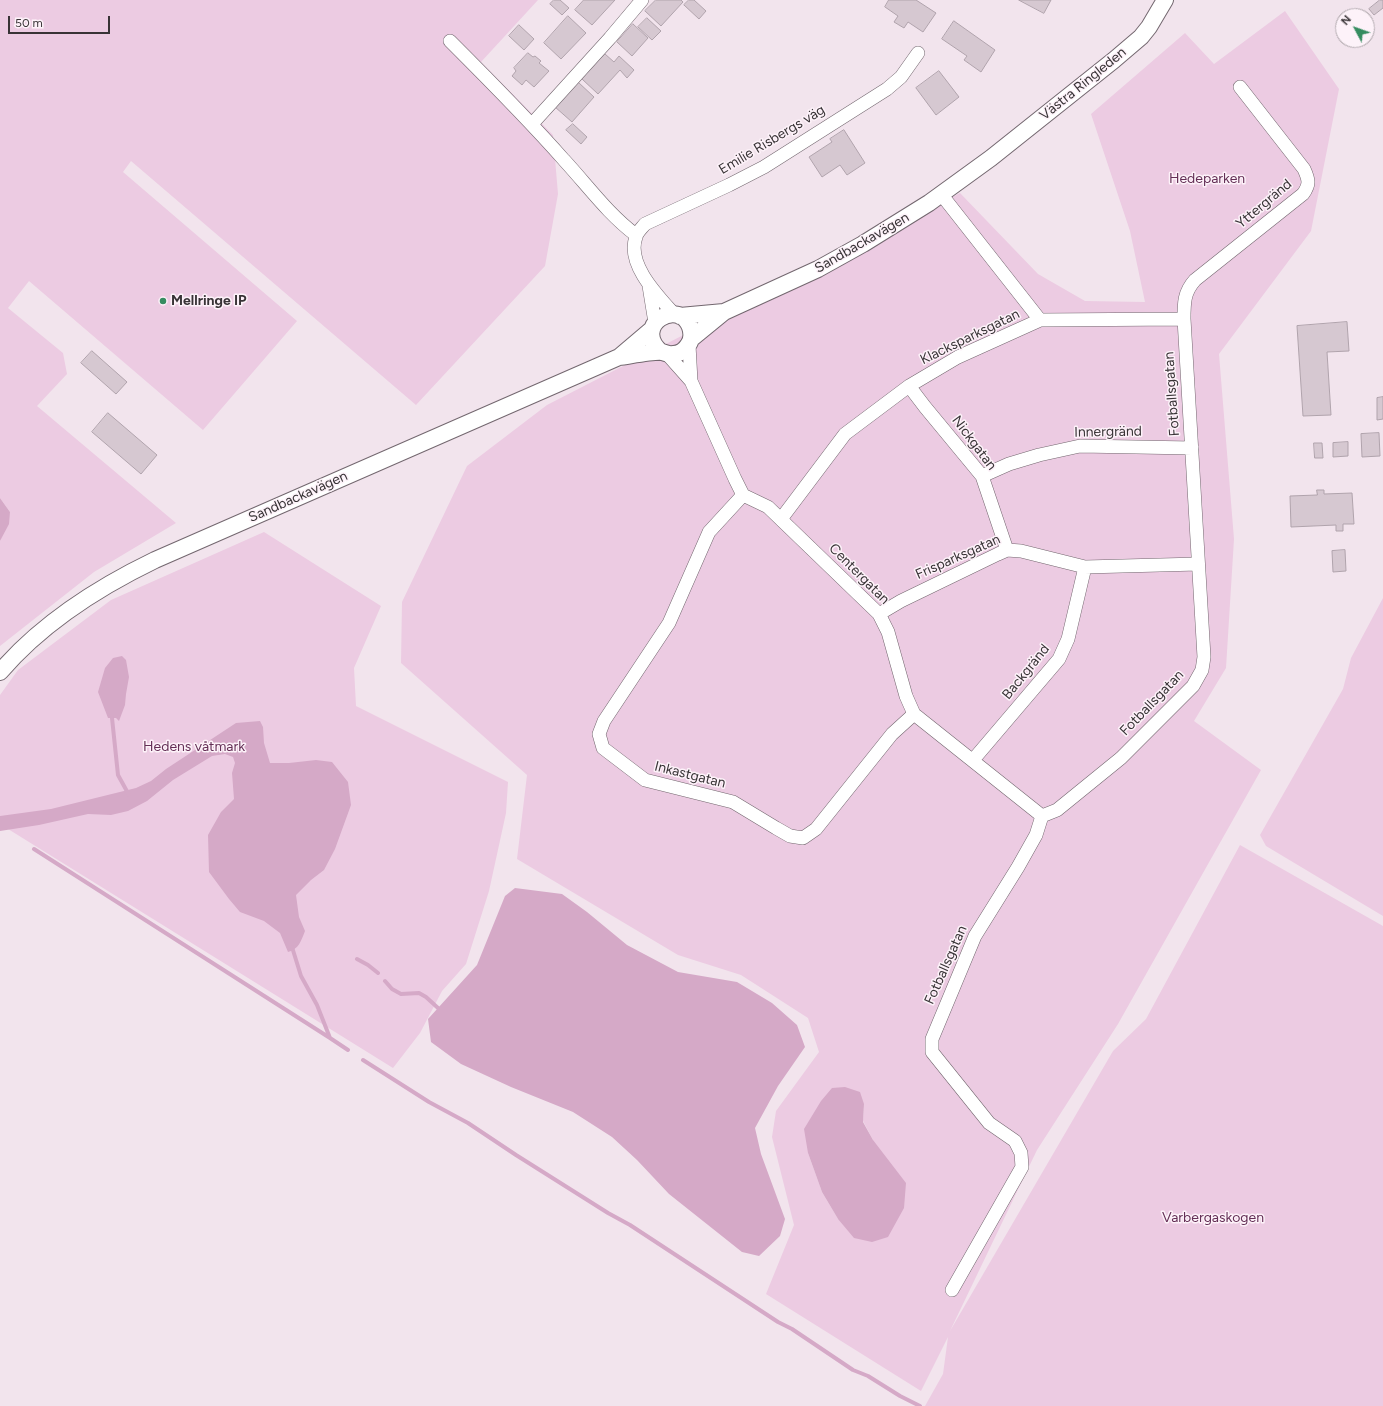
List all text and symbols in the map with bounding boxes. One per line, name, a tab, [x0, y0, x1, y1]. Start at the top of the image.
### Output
scale bar	[10, 8, 112, 34]
north arrow	[1335, 8, 1375, 48]
text: N	[1339, 13, 1354, 28]
text: 50 m	[15, 16, 43, 30]
street label: Västra Ringleden	[1036, 44, 1130, 124]
street label: Emilie Risbergs väg	[716, 102, 828, 178]
park label: Hedeparken	[1169, 171, 1245, 187]
street label: Yttergränd	[1233, 176, 1295, 232]
street label: Sandbackavägen	[812, 209, 912, 277]
place label: Mellringe IP	[171, 293, 247, 309]
marker: Mellringe IP	[158, 296, 168, 306]
street label: Klacksparksgatan	[917, 306, 1023, 368]
street label: Fotballsgatan	[1161, 351, 1183, 437]
street label: Nickgatan	[948, 412, 1000, 474]
street label: Innergränd	[1074, 423, 1142, 441]
street label: Sandbackavägen	[246, 468, 350, 526]
street label: Frisparksgatan	[913, 531, 1003, 583]
street label: Centergatan	[825, 540, 893, 608]
street label: Backgränd	[999, 641, 1053, 703]
street label: Fotballsgatan	[1117, 667, 1187, 739]
park label: Hedens våtmark	[143, 739, 245, 755]
street label: Inkastgatan	[653, 758, 727, 792]
street label: Fotballsgatan	[921, 923, 971, 1007]
park label: Varbergaskogen	[1162, 1210, 1264, 1226]

